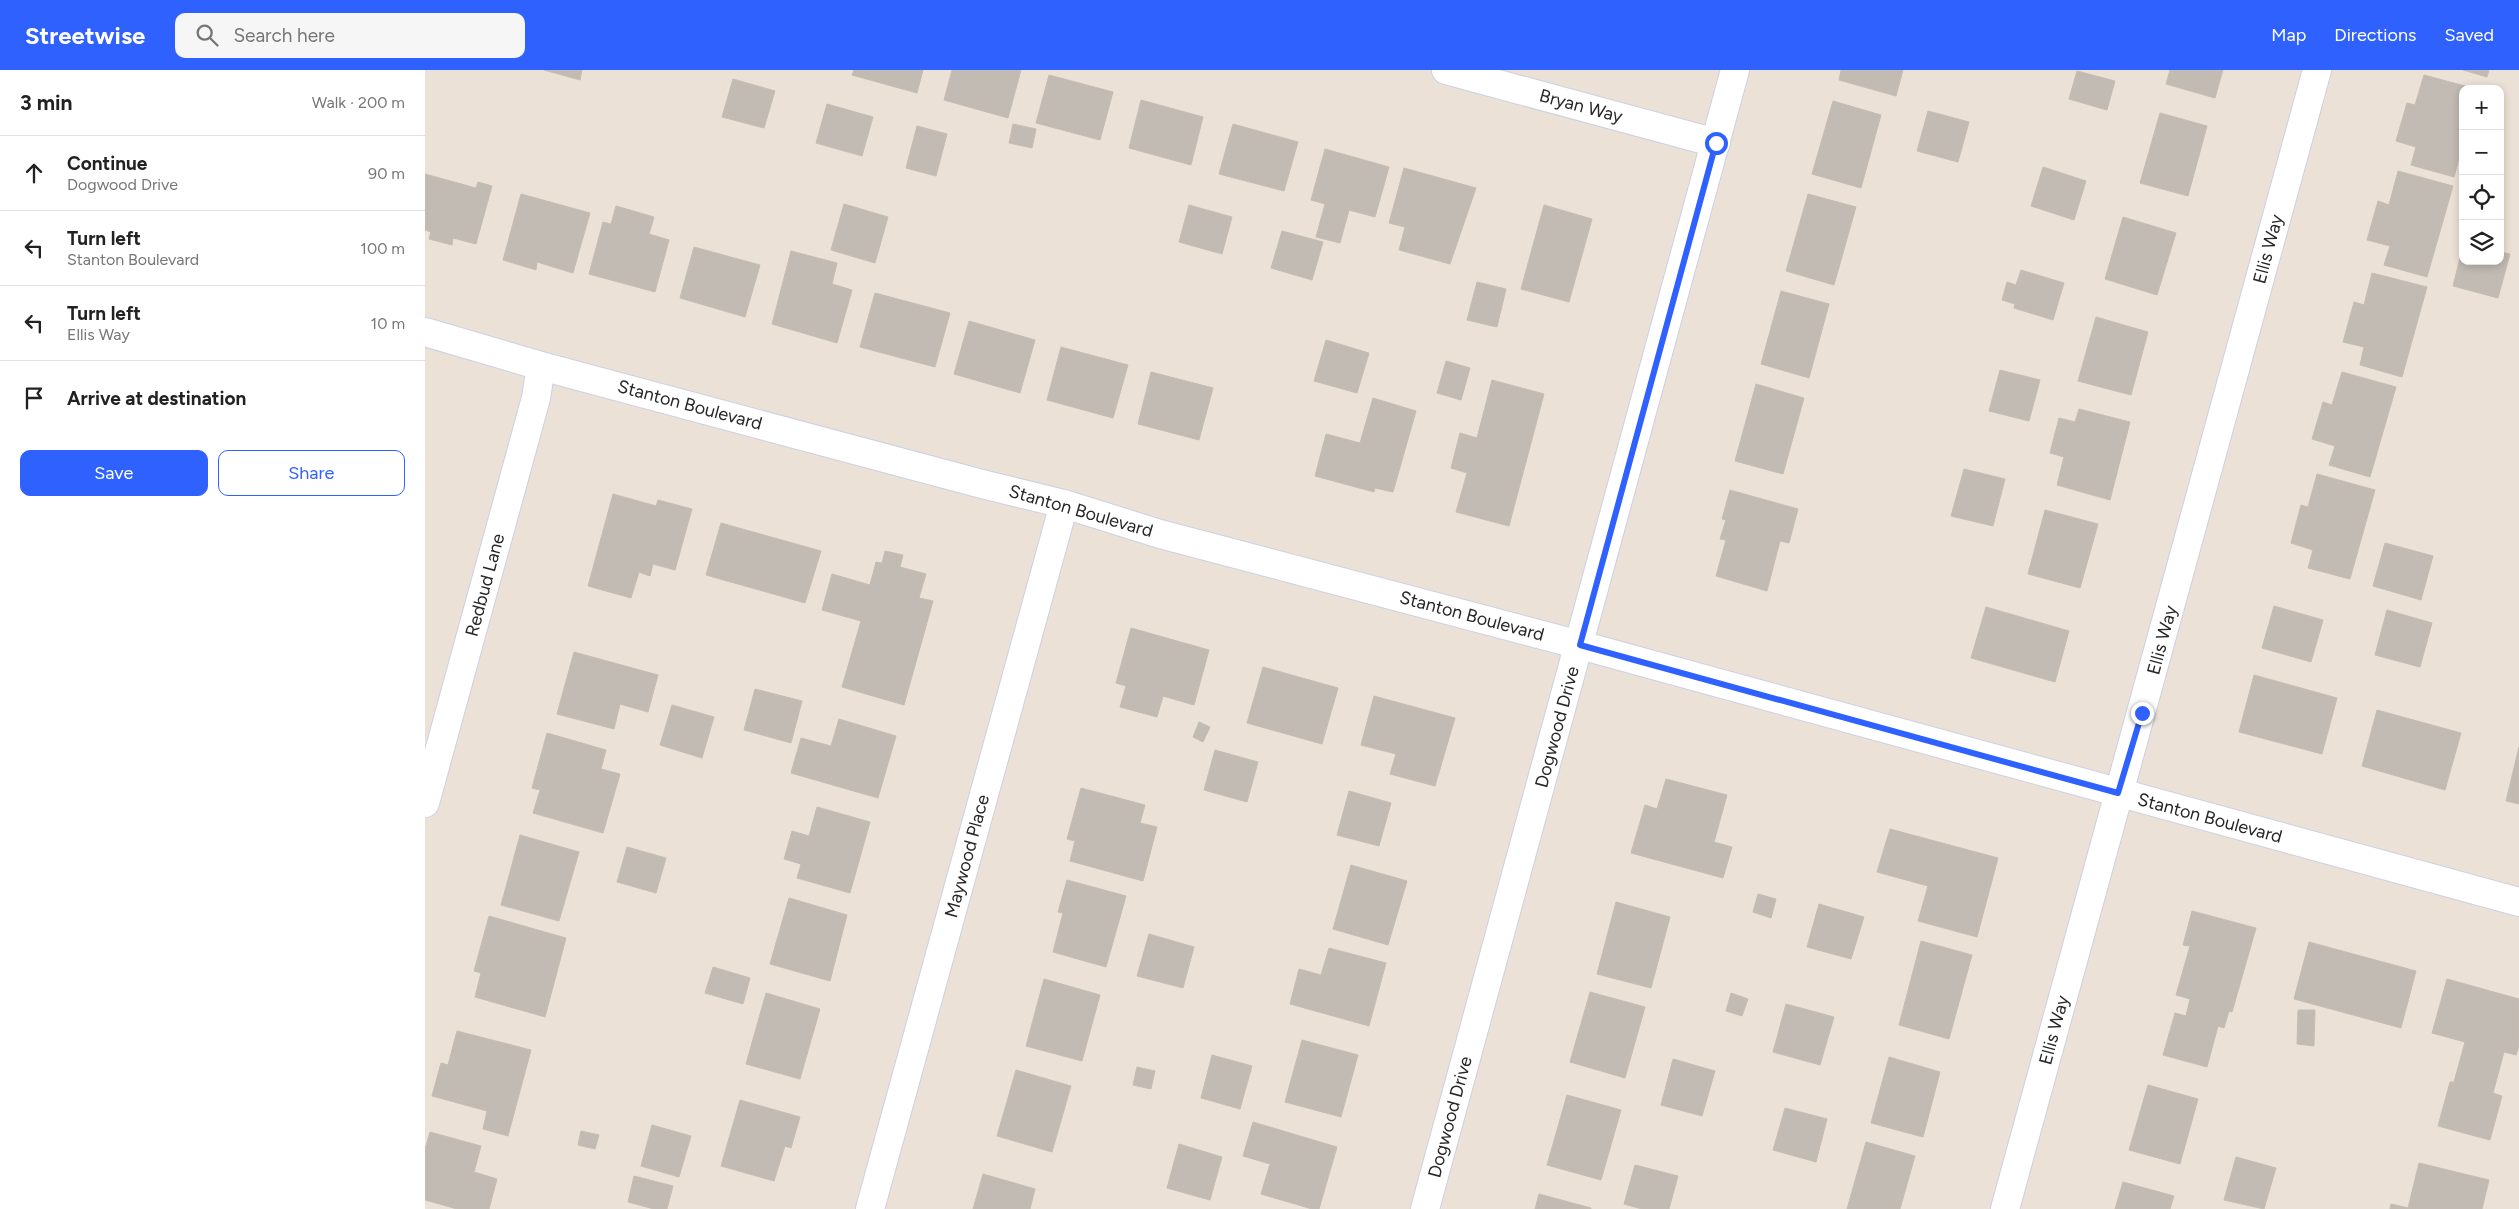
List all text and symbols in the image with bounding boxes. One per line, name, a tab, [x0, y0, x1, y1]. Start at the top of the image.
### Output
search box	[175, 13, 525, 58]
text: Streetwise	[25, 21, 145, 50]
icon: search	[193, 21, 221, 49]
text: Search here	[233, 24, 335, 47]
text: Map	[2271, 24, 2306, 46]
text: Directions	[2334, 24, 2416, 46]
text: Saved	[2444, 24, 2494, 46]
street label: Bryan Way	[1537, 84, 1625, 128]
map controls	[2459, 85, 2504, 265]
button: +	[2459, 85, 2504, 130]
text: 3 min	[20, 90, 72, 115]
text: Walk · 200 m	[312, 93, 405, 112]
button: −	[2459, 130, 2504, 175]
route start	[1705, 132, 1728, 155]
text: Continue	[67, 152, 147, 175]
icon: ahead	[20, 159, 48, 187]
text: 90 m	[368, 164, 405, 183]
text: Dogwood Drive	[67, 175, 178, 194]
button: locate	[2459, 175, 2504, 220]
street label: Ellis Way	[2248, 212, 2288, 286]
button: layers	[2459, 220, 2504, 265]
text: Turn left	[67, 227, 141, 250]
icon: left	[20, 234, 48, 262]
text: 100 m	[360, 239, 405, 258]
text: Stanton Boulevard	[67, 250, 199, 269]
text: Turn left	[67, 302, 141, 325]
icon: left	[20, 309, 48, 337]
text: 10 m	[371, 314, 405, 333]
text: Ellis Way	[67, 325, 130, 344]
street label: Stanton Boulevard	[615, 375, 765, 435]
icon: arrive	[20, 384, 48, 412]
text: Arrive at destination	[67, 387, 246, 410]
button: Save	[20, 450, 208, 496]
button: Share	[218, 450, 405, 496]
street label: Stanton Boulevard	[1006, 480, 1156, 542]
street label: Redbud Lane	[461, 531, 509, 639]
street label: Stanton Boulevard	[1397, 586, 1547, 646]
street label: Ellis Way	[2142, 603, 2182, 677]
street label: Dogwood Drive	[1530, 664, 1584, 790]
route end	[2131, 702, 2154, 725]
street label: Stanton Boulevard	[2135, 788, 2285, 848]
street label: Maywood Place	[940, 792, 994, 920]
street label: Ellis Way	[2034, 993, 2074, 1067]
street label: Dogwood Drive	[1423, 1054, 1477, 1180]

